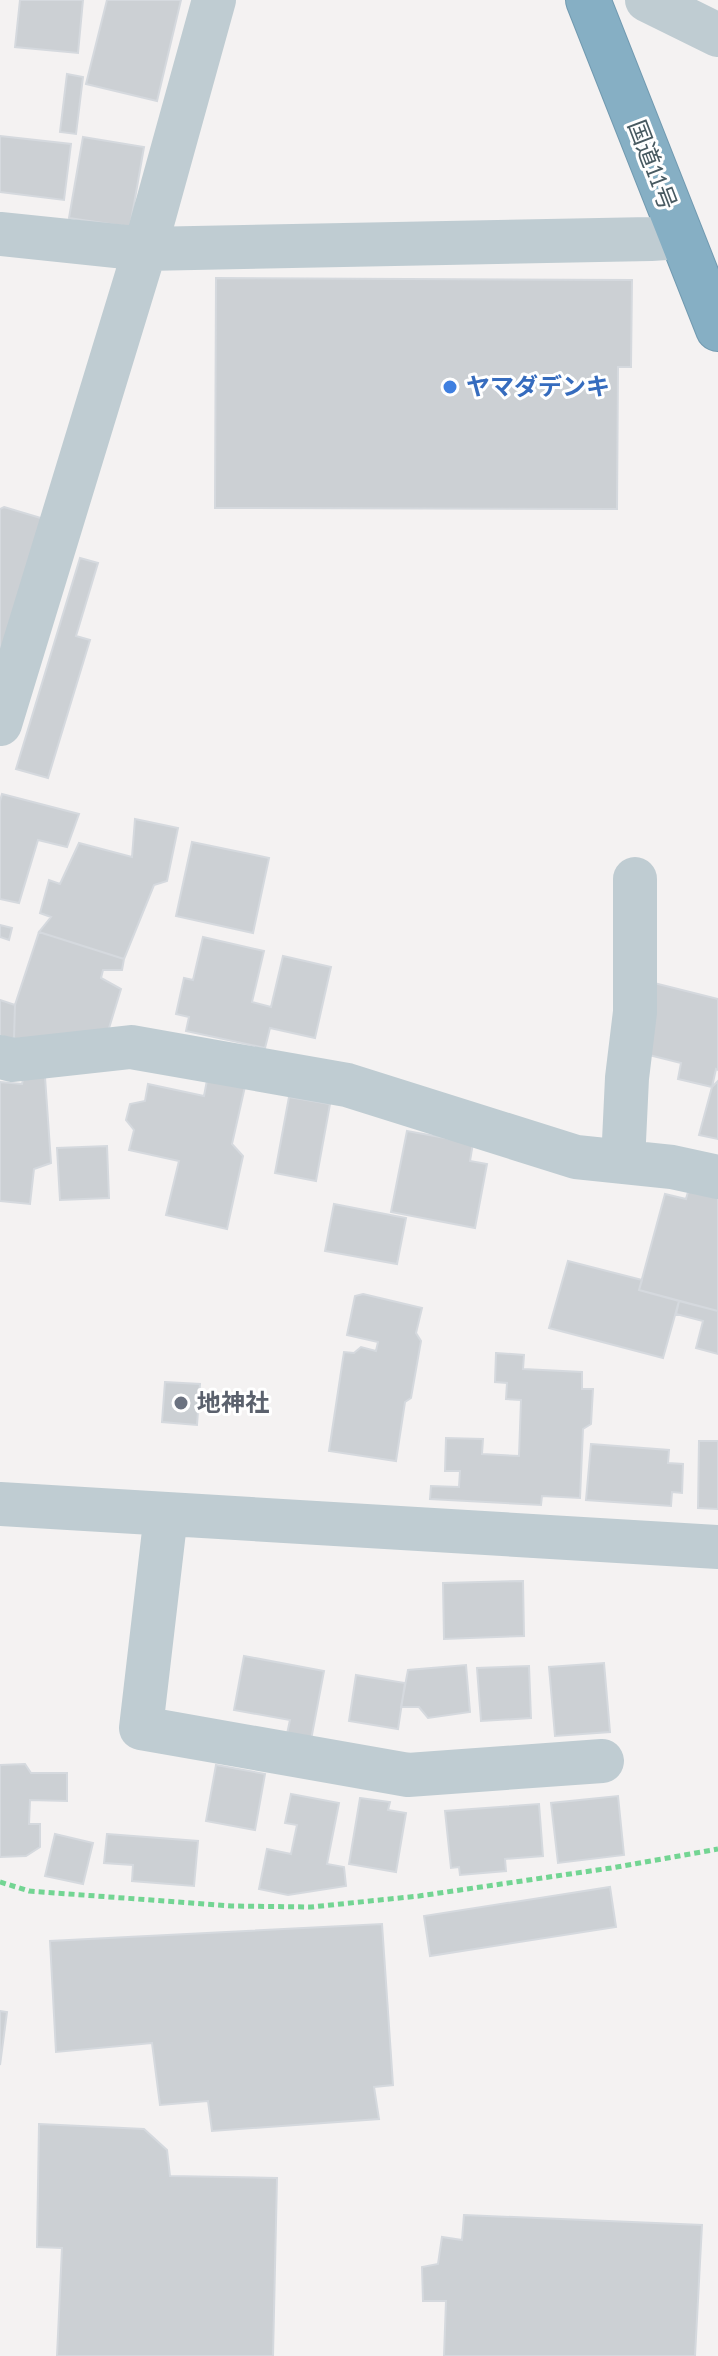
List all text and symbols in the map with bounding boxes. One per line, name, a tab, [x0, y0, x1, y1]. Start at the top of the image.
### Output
street label: 国道11号	[621, 116, 684, 214]
place label: ヤマダデンキ	[466, 371, 610, 402]
marker: ヤマダデンキ	[441, 378, 459, 396]
place label: 地神社	[197, 1387, 269, 1418]
marker: 地神社	[172, 1394, 190, 1412]

